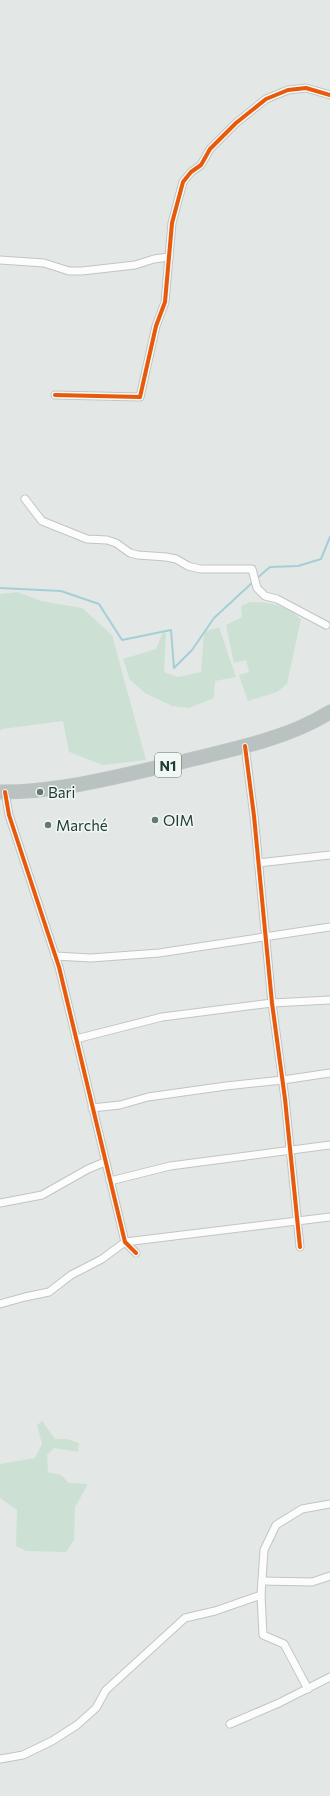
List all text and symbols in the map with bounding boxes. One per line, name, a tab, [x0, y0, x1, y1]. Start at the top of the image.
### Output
road number: N1	[155, 753, 181, 777]
place label: Bari	[48, 783, 75, 801]
marker: Bari	[35, 787, 45, 797]
place label: OIM	[163, 811, 194, 829]
marker: OIM	[150, 815, 160, 825]
place label: Marché	[56, 816, 108, 834]
marker: Marché	[43, 820, 53, 830]

